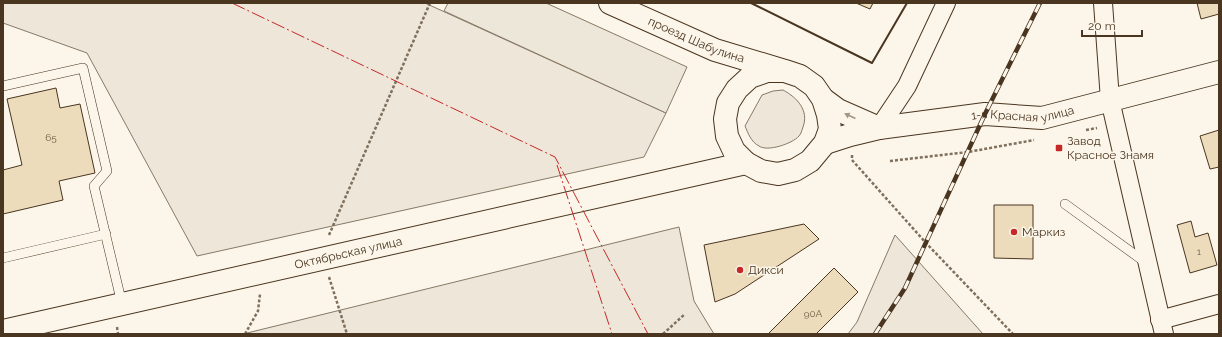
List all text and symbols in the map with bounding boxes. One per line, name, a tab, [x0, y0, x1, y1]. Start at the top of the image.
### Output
scale bar	[1082, 12, 1142, 38]
street label: проезд Шабулина	[646, 14, 746, 65]
text: 20 m	[1088, 19, 1116, 33]
street label: 1-я Красная улица	[970, 103, 1076, 125]
one-way arrow	[844, 113, 856, 119]
house number: 65	[45, 132, 57, 143]
place label: Завод Красное Знамя	[1067, 134, 1154, 162]
marker: Завод Красное Знамя	[1054, 143, 1064, 153]
place label: Маркиз	[1022, 225, 1066, 239]
marker: Маркиз	[1009, 227, 1019, 237]
street label: Октябрьская улица	[293, 234, 403, 272]
house number: 1	[1197, 246, 1202, 257]
place label: Дикси	[748, 263, 784, 277]
marker: Дикси	[735, 265, 745, 275]
house number: 90А	[804, 308, 823, 319]

